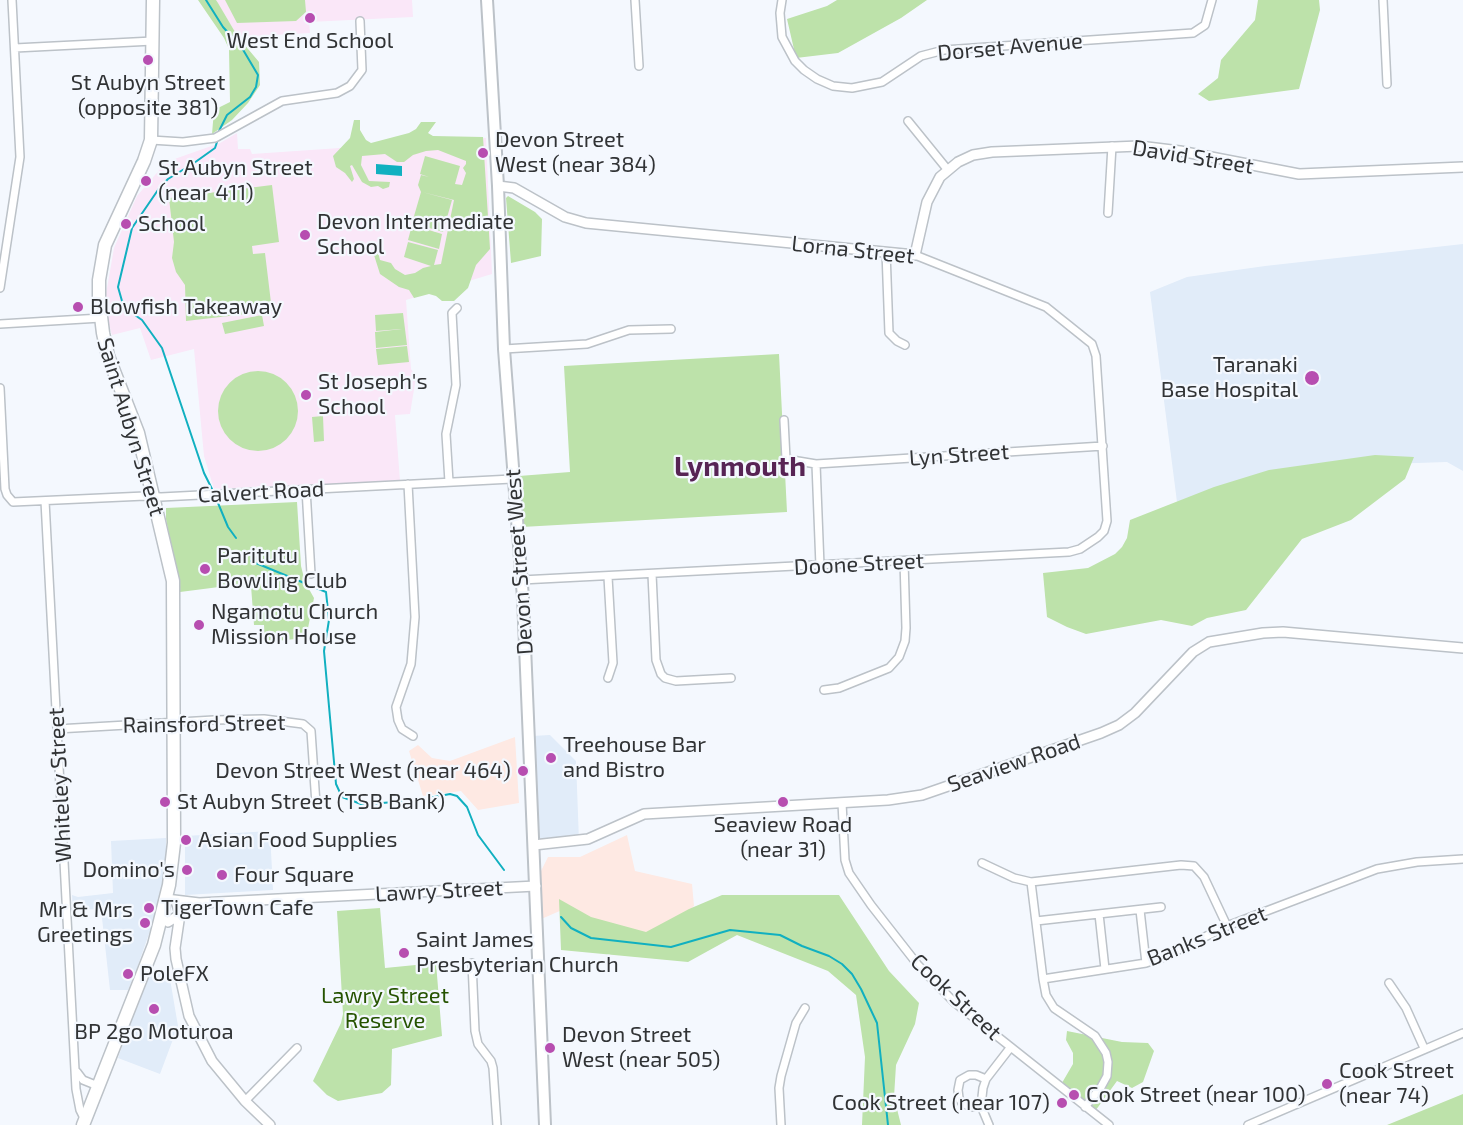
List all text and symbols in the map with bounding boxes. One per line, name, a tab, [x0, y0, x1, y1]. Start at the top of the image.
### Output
marker: West End School	[303, 11, 317, 25]
street label: Dorset Avenue	[936, 27, 1084, 67]
place label: West End School	[227, 28, 393, 54]
marker: St Aubyn Street (opposite 381)	[141, 53, 155, 67]
place label: St Aubyn Street (opposite 381)	[71, 70, 225, 122]
place label: Devon Street West (near 384)	[495, 127, 656, 178]
street label: David Street	[1130, 134, 1256, 180]
marker: Devon Street West (near 384)	[476, 146, 490, 160]
place label: St Aubyn Street (near 411)	[158, 155, 313, 206]
marker: St Aubyn Street (near 411)	[139, 174, 153, 188]
place label: Devon Intermediate School	[317, 209, 514, 260]
place label: School	[138, 211, 205, 237]
marker: School	[119, 217, 133, 231]
marker: Devon Intermediate School	[298, 228, 312, 242]
street label: Lorna Street	[790, 230, 916, 270]
place label: Blowfish Takeaway	[90, 294, 282, 320]
marker: Blowfish Takeaway	[71, 300, 85, 314]
street label: Saint Aubyn Street	[91, 335, 171, 519]
place label: Taranaki Base Hospital	[1161, 352, 1298, 404]
place label: St Joseph's School	[318, 369, 428, 420]
marker: Taranaki Base Hospital	[1303, 369, 1321, 387]
marker: St Joseph's School	[299, 388, 313, 402]
street label: Lyn Street	[908, 438, 1010, 472]
district label: Lynmouth	[674, 450, 806, 484]
street label: Devon Street West	[499, 468, 539, 656]
street label: Calvert Road	[197, 476, 325, 508]
place label: Paritutu Bowling Club	[217, 543, 347, 594]
street label: Doone Street	[793, 547, 925, 581]
marker: Paritutu Bowling Club	[198, 562, 212, 576]
place label: Ngamotu Church Mission House	[211, 599, 378, 650]
marker: Ngamotu Church Mission House	[192, 618, 206, 632]
street label: Whiteley Street	[43, 707, 77, 863]
street label: Rainsford Street	[122, 709, 286, 739]
street label: Seaview Road	[944, 728, 1084, 798]
place label: Treehouse Bar and Bistro	[563, 732, 706, 784]
marker: Treehouse Bar and Bistro	[544, 751, 558, 765]
place label: Devon Street West (near 464)	[215, 758, 511, 784]
marker: Devon Street West (near 464)	[516, 764, 530, 778]
place label: St Aubyn Street (TSB Bank)	[177, 789, 445, 815]
marker: St Aubyn Street (TSB Bank)	[158, 795, 172, 809]
marker: Seaview Road (near 31)	[776, 795, 790, 809]
place label: Seaview Road (near 31)	[714, 812, 852, 864]
place label: Asian Food Supplies	[198, 827, 397, 853]
marker: Asian Food Supplies	[179, 833, 193, 847]
place label: Domino's	[83, 857, 175, 883]
place label: Four Square	[234, 862, 354, 888]
marker: Domino's	[180, 863, 194, 877]
marker: Four Square	[215, 868, 229, 882]
street label: Lawry Street	[374, 874, 504, 908]
place label: TigerTown Cafe	[161, 895, 314, 921]
place label: Mr & Mrs Greetings	[37, 897, 133, 948]
street label: Banks Street	[1143, 900, 1271, 972]
marker: TigerTown Cafe	[142, 901, 156, 915]
marker: Mr & Mrs Greetings	[138, 916, 152, 930]
place label: Saint James Presbyterian Church	[416, 927, 619, 978]
marker: Saint James Presbyterian Church	[397, 946, 411, 960]
street label: Cook Street	[905, 948, 1007, 1046]
place label: PoleFX	[140, 961, 209, 987]
marker: PoleFX	[121, 967, 135, 981]
park label: Lawry Street Reserve	[321, 983, 449, 1034]
marker: BP 2go Moturoa	[147, 1002, 161, 1016]
place label: BP 2go Moturoa	[74, 1019, 234, 1045]
place label: Devon Street West (near 505)	[562, 1022, 720, 1074]
marker: Devon Street West (near 505)	[543, 1041, 557, 1055]
place label: Cook Street (near 74)	[1339, 1058, 1454, 1110]
marker: Cook Street (near 74)	[1320, 1077, 1334, 1091]
place label: Cook Street (near 100)	[1086, 1082, 1306, 1108]
marker: Cook Street (near 100)	[1067, 1088, 1081, 1102]
place label: Cook Street (near 107)	[832, 1090, 1050, 1116]
marker: Cook Street (near 107)	[1055, 1096, 1069, 1110]

